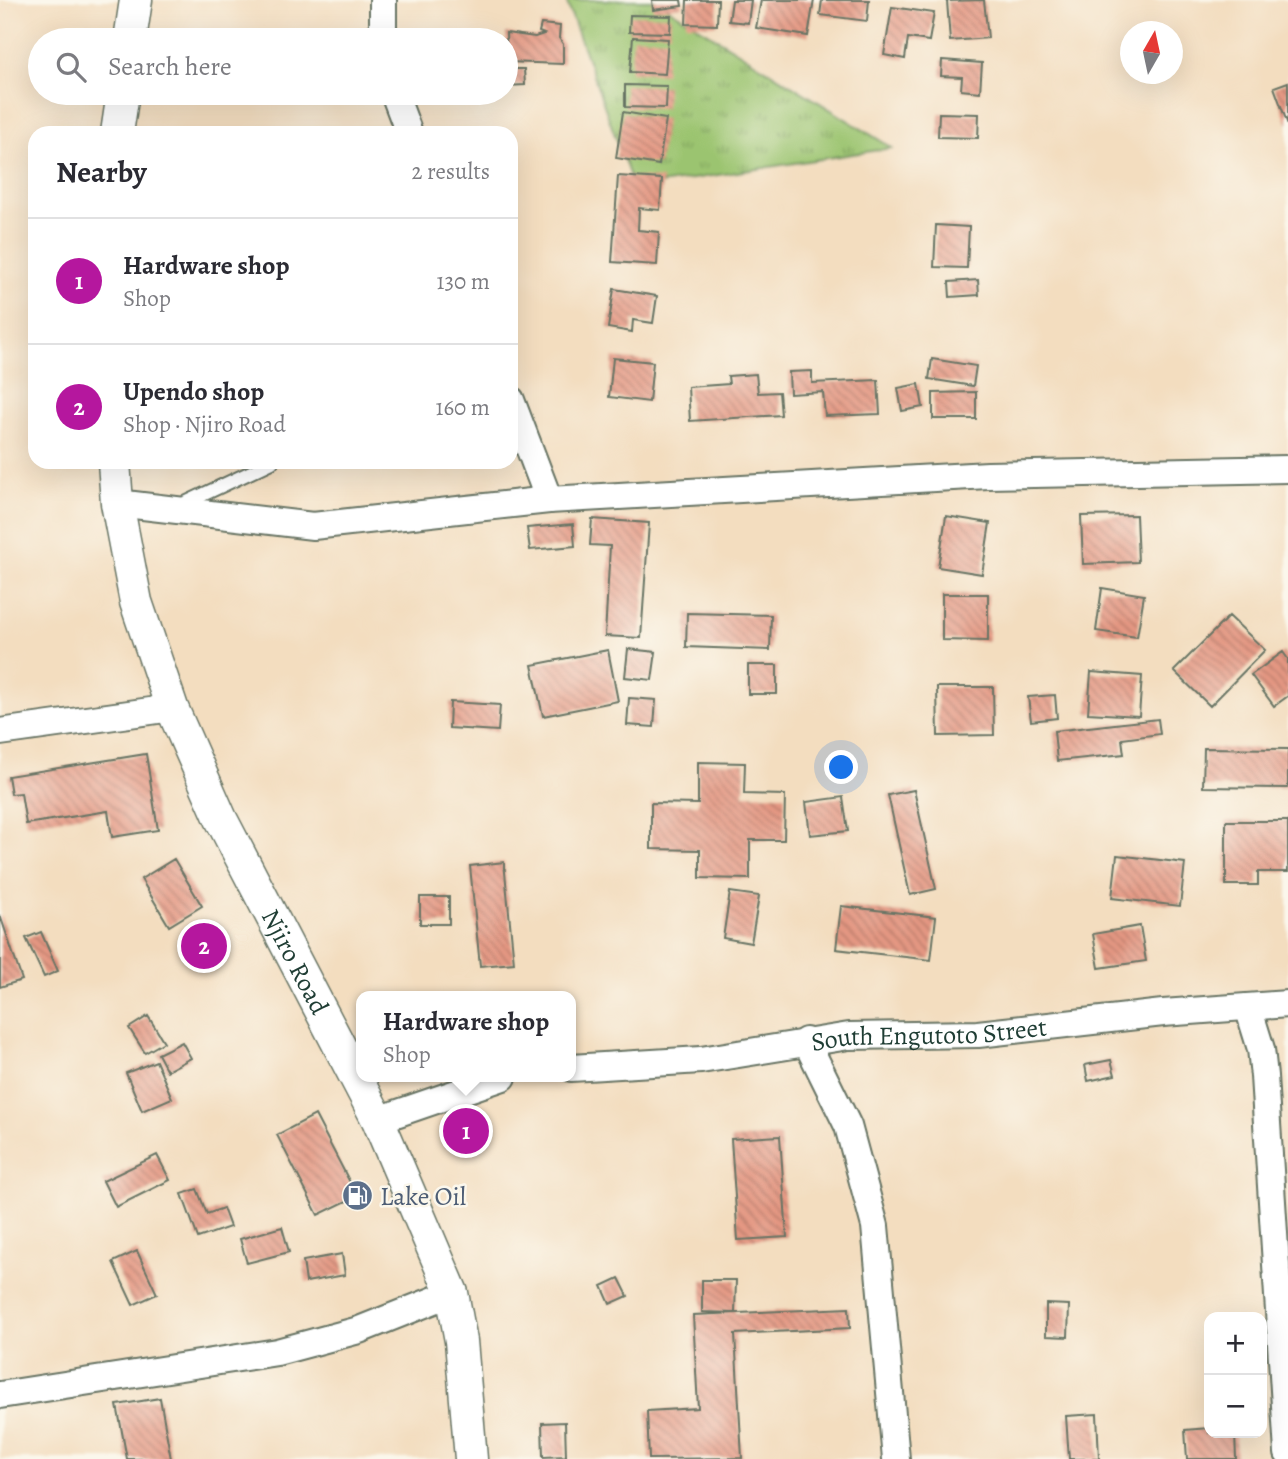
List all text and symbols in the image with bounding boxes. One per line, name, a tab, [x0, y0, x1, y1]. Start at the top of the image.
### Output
north arrow	[1120, 21, 1183, 84]
search box	[28, 28, 518, 105]
icon: search	[52, 48, 90, 86]
text: Search here	[108, 49, 232, 84]
text: Nearby	[56, 152, 147, 192]
text: 2 results	[412, 156, 490, 187]
text: Hardware shop	[123, 248, 289, 283]
text: 1	[75, 266, 83, 297]
text: 130 m	[437, 266, 490, 297]
text: Shop	[123, 283, 171, 314]
text: Upendo shop	[123, 374, 264, 409]
text: 2	[73, 392, 85, 423]
text: 160 m	[436, 392, 490, 423]
text: Shop · Njiro Road	[123, 409, 286, 440]
your location	[824, 750, 858, 784]
street label: Njiro Road	[253, 903, 337, 1021]
pin: 2	[181, 920, 227, 972]
popup	[356, 991, 576, 1082]
text: Hardware shop	[383, 1004, 549, 1039]
street label: South Engutoto Street	[809, 1009, 1049, 1060]
text: Shop	[383, 1039, 431, 1070]
pin: 1	[443, 1105, 489, 1157]
fuel station icon: Lake Oil	[340, 1179, 374, 1213]
place label: Lake Oil	[380, 1179, 466, 1214]
map controls	[1204, 1312, 1267, 1438]
button: +	[1204, 1312, 1267, 1375]
button: −	[1204, 1375, 1267, 1438]

